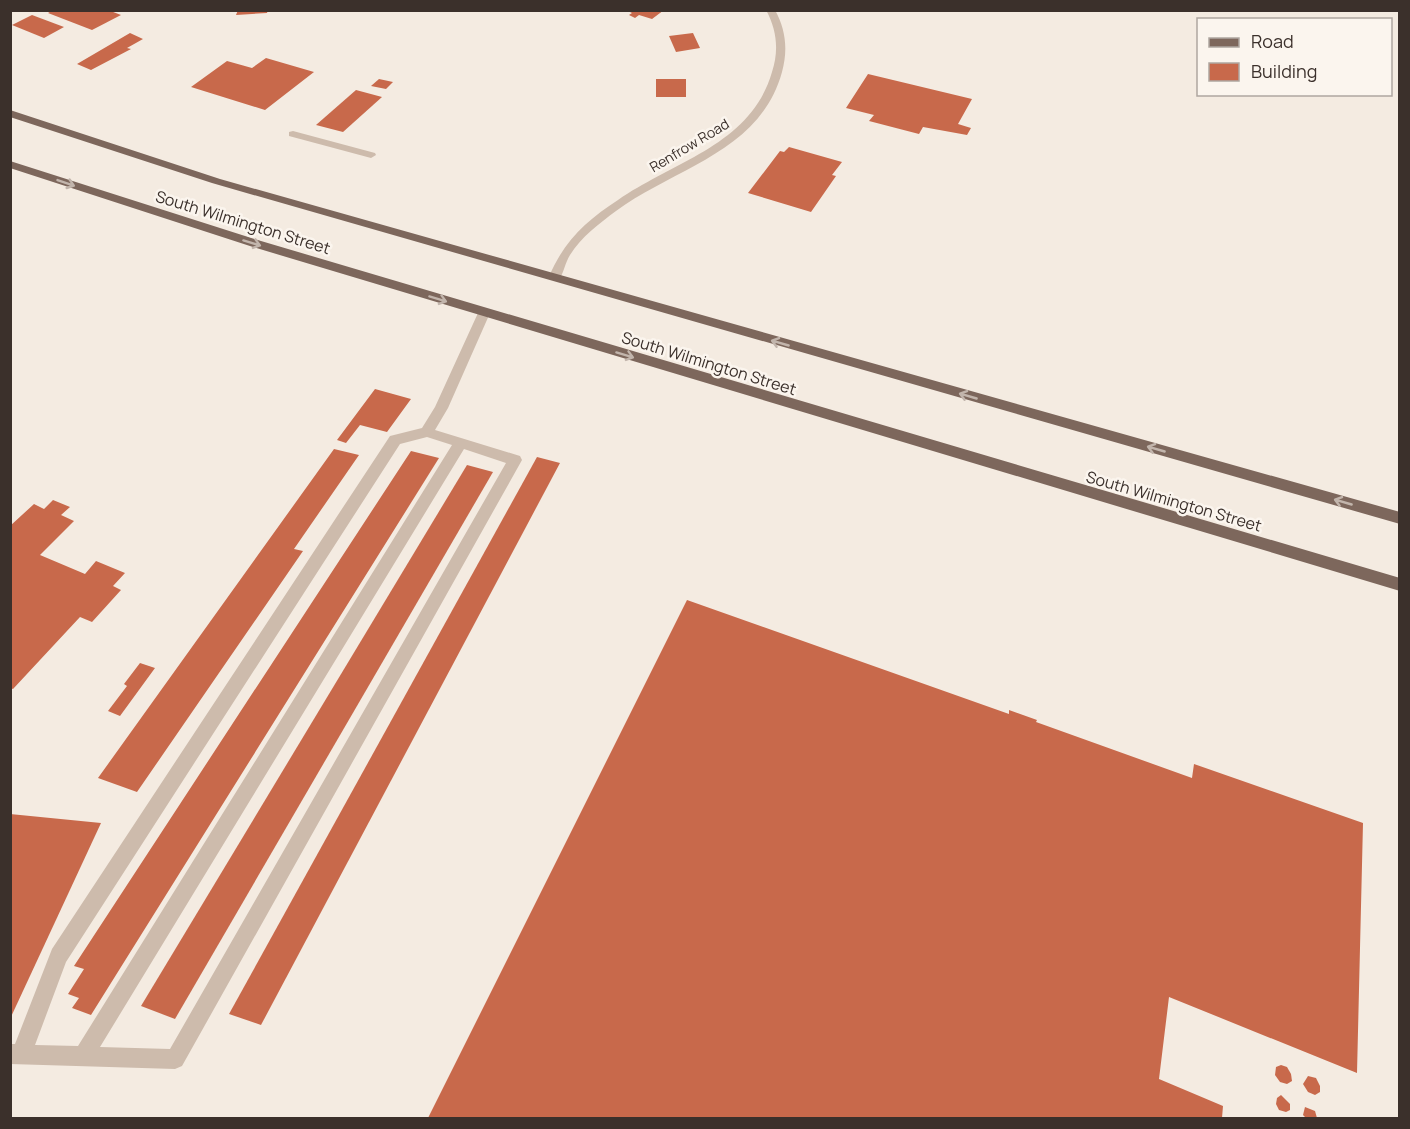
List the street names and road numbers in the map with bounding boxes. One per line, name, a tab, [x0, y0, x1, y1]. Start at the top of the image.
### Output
street label: Renfrow Road	[646, 114, 732, 176]
street label: South Wilmington Street	[153, 185, 333, 259]
street label: South Wilmington Street	[619, 326, 799, 400]
street label: South Wilmington Street	[1084, 465, 1264, 537]

